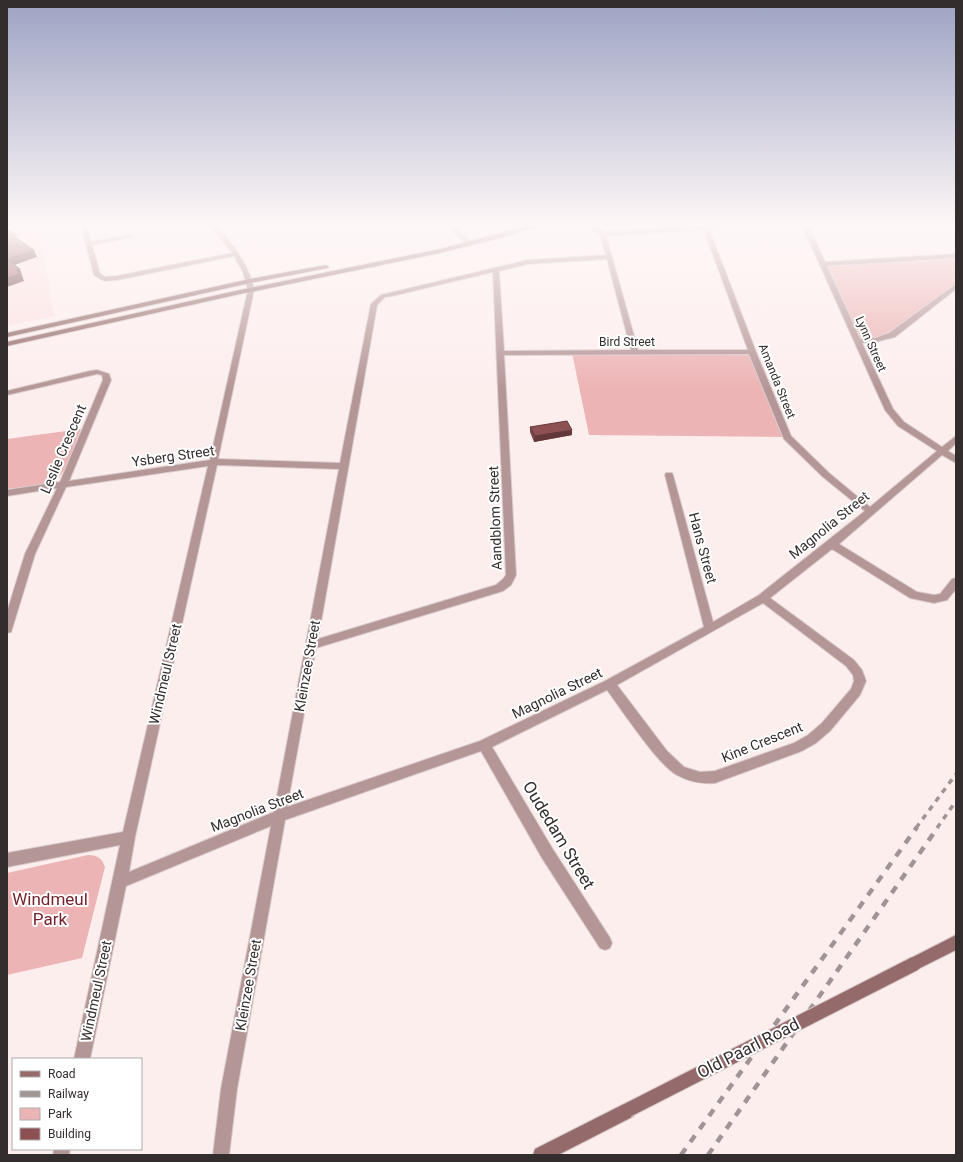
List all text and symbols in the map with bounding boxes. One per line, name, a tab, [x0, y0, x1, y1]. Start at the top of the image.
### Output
street label: Lynn Street	[853, 314, 889, 374]
street label: Bird Street	[599, 335, 655, 349]
street label: Amanda Street	[756, 342, 798, 421]
street label: Leslie Crescent	[37, 402, 89, 496]
street label: Ysberg Street	[131, 442, 216, 470]
street label: Aandblom Street	[485, 465, 505, 570]
street label: Magnolia Street	[786, 488, 873, 562]
street label: Hans Street	[686, 511, 720, 586]
street label: Kleinzee Street	[291, 618, 323, 713]
street label: Windmeul Street	[146, 622, 184, 726]
street label: Magnolia Street	[509, 664, 605, 722]
street label: Kine Crescent	[719, 718, 805, 766]
street label: Oudedam Street	[519, 777, 599, 893]
street label: Magnolia Street	[208, 785, 306, 835]
park label: Windmeul Park	[12, 889, 88, 929]
street label: Kleinzee Street	[232, 937, 264, 1032]
street label: Windmeul Street	[77, 939, 115, 1043]
street label: Old Paarl Road	[694, 1014, 802, 1082]
legend	[12, 1058, 142, 1150]
text: Road	[48, 1067, 76, 1081]
text: Railway	[48, 1087, 89, 1101]
text: Park	[48, 1107, 73, 1121]
text: Building	[48, 1127, 91, 1141]

